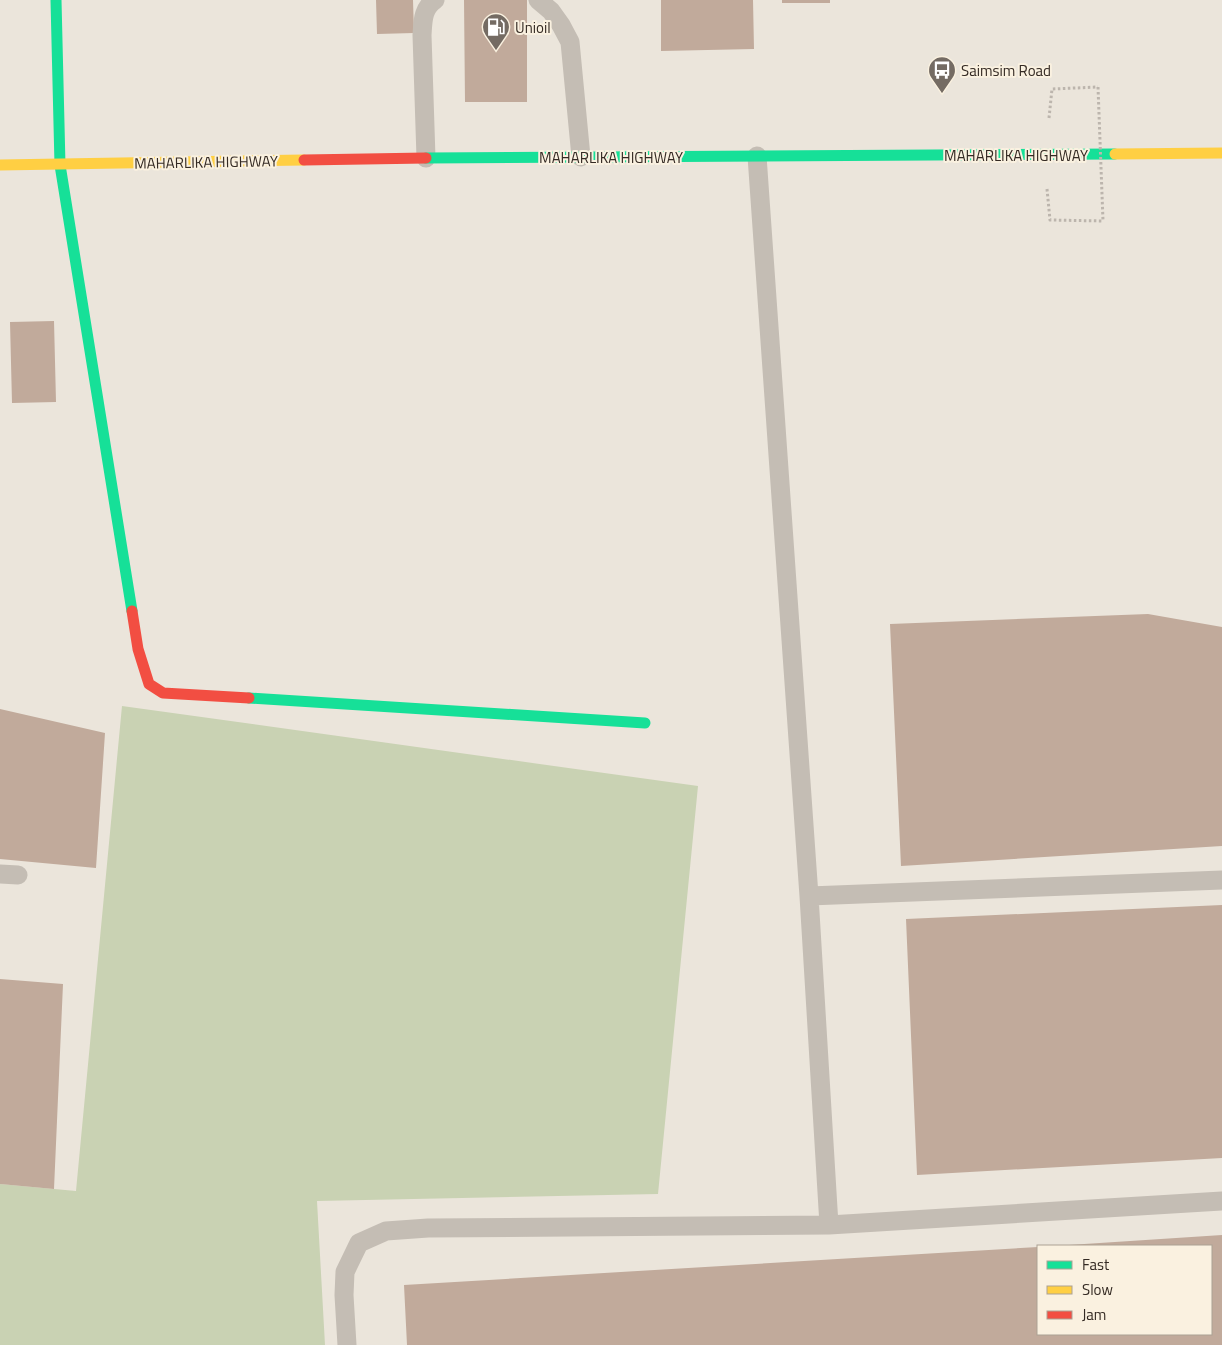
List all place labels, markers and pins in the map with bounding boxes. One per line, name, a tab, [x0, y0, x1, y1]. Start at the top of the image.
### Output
fuel station icon: Unioil	[481, 12, 511, 51]
place label: Unioil	[515, 16, 551, 39]
bus stop icon: Saimsim Road	[927, 55, 957, 94]
place label: Saimsim Road	[961, 59, 1051, 82]

